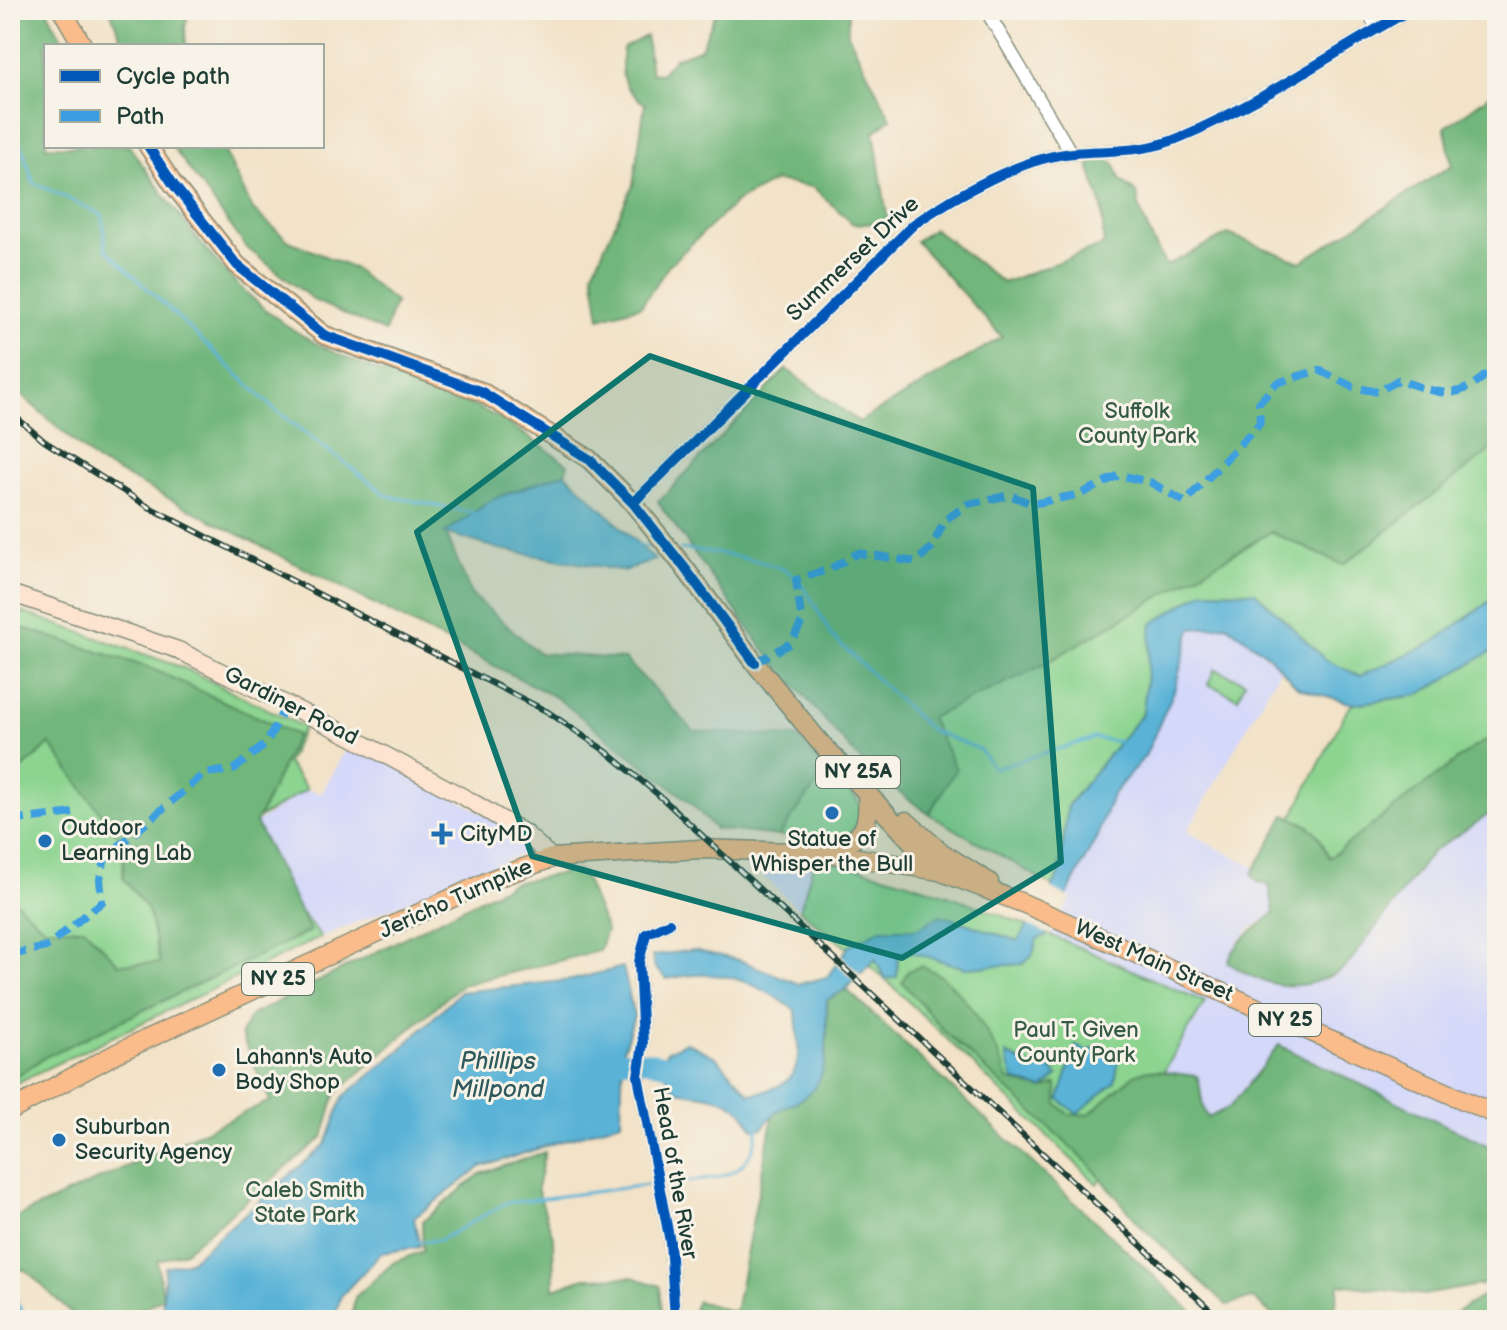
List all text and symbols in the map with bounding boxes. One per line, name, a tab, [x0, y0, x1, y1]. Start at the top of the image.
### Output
legend	[44, 44, 324, 148]
text: Cycle path	[116, 62, 230, 91]
text: Path	[116, 102, 164, 131]
street label: Summerset Drive	[781, 191, 925, 327]
park label: Suffolk County Park	[1078, 398, 1196, 450]
street label: Gardiner Road	[219, 661, 363, 751]
road number: NY 25A	[816, 756, 900, 788]
marker: Statue of Whisper the Bull	[823, 804, 841, 822]
place label: Outdoor Learning Lab	[61, 815, 192, 867]
place label: CityMD	[460, 821, 533, 848]
marker: CityMD	[431, 823, 453, 845]
place label: Statue of Whisper the Bull	[751, 826, 913, 878]
marker: Outdoor Learning Lab	[36, 832, 54, 850]
street label: Jericho Turnpike	[375, 853, 537, 945]
street label: West Main Street	[1071, 914, 1238, 1008]
road number: NY 25	[242, 963, 314, 995]
road number: NY 25	[1249, 1004, 1321, 1036]
park label: Paul T. Given County Park	[1013, 1017, 1139, 1069]
place label: Lahann's Auto Body Shop	[235, 1044, 373, 1096]
water label: Phillips Millpond	[452, 1047, 545, 1104]
marker: Lahann's Auto Body Shop	[210, 1061, 228, 1079]
street label: Head of the River	[647, 1085, 704, 1262]
place label: Suburban Security Agency	[75, 1114, 232, 1166]
marker: Suburban Security Agency	[50, 1131, 68, 1149]
park label: Caleb Smith State Park	[245, 1177, 365, 1229]

